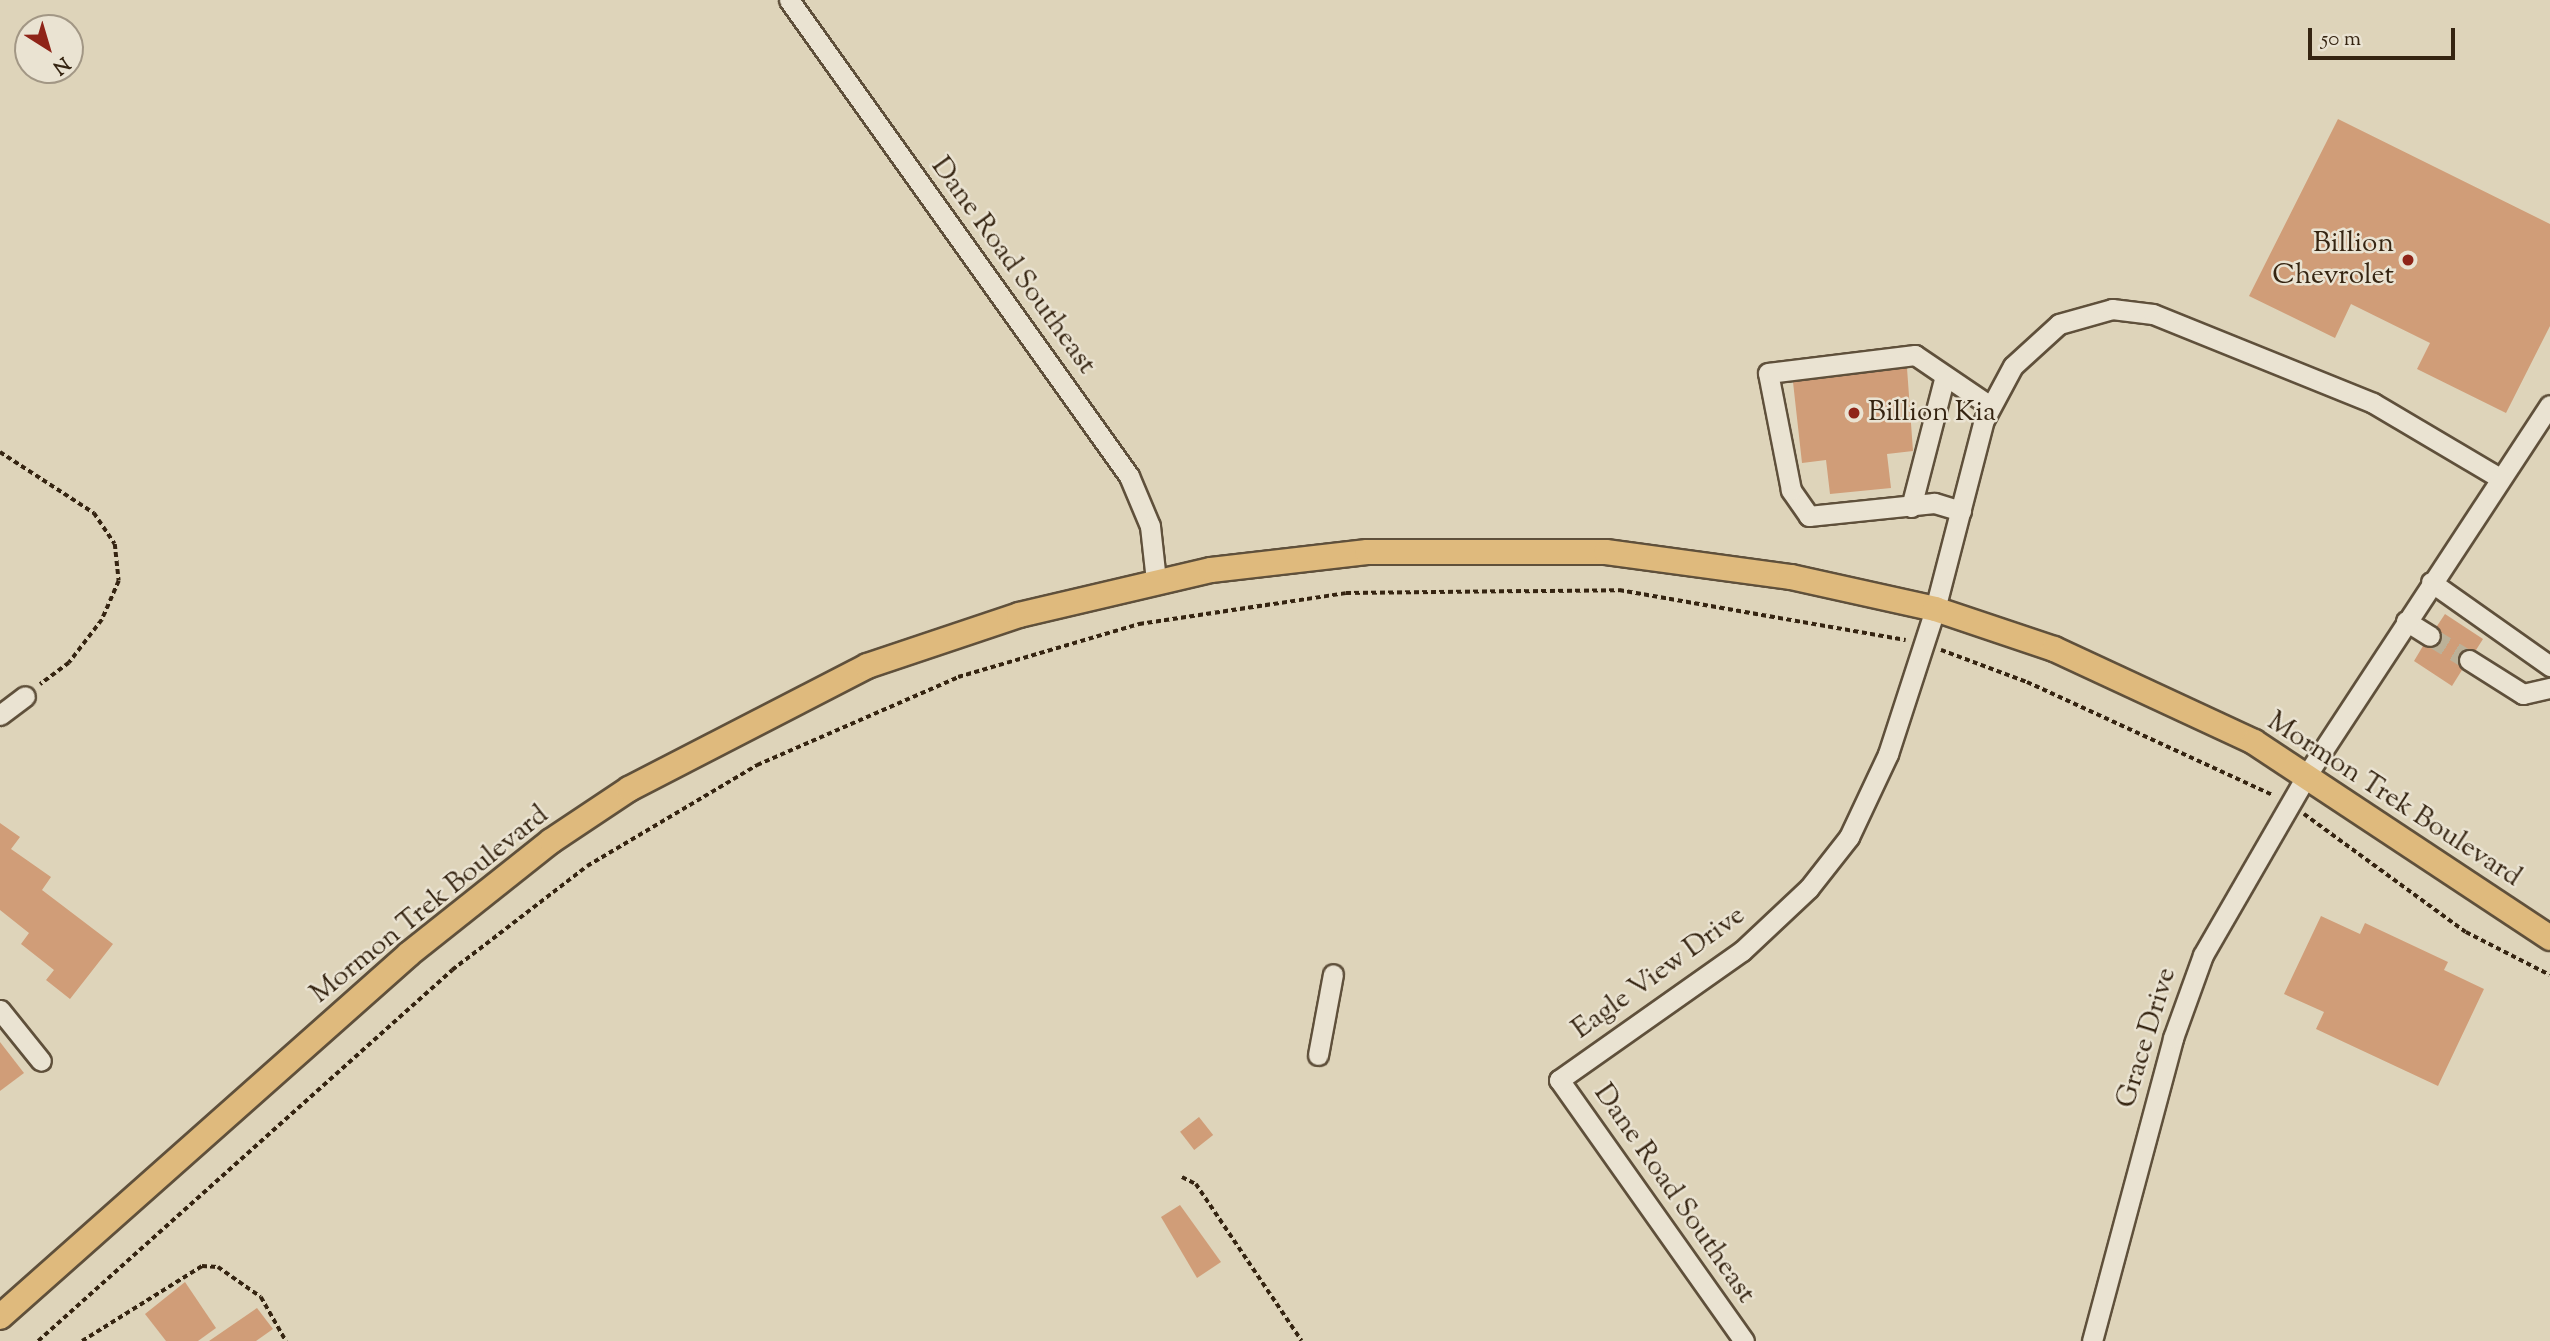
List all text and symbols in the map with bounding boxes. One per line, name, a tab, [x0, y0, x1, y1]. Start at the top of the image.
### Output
north arrow	[14, 14, 84, 84]
scale bar	[2312, 14, 2459, 58]
text: 50 m	[2321, 25, 2361, 55]
text: N	[47, 49, 75, 80]
street label: Dane Road Southeast	[923, 151, 1103, 381]
place label: Billion Chevrolet	[2272, 227, 2394, 293]
marker: Billion Chevrolet	[2400, 252, 2416, 268]
place label: Billion Kia	[1868, 396, 1996, 430]
marker: Billion Kia	[1846, 405, 1862, 421]
street label: Mormon Trek Boulevard	[2261, 705, 2527, 895]
street label: Mormon Trek Boulevard	[304, 799, 556, 1011]
street label: Eagle View Drive	[1566, 899, 1752, 1047]
street label: Grace Drive	[2110, 964, 2184, 1112]
street label: Dane Road Southeast	[1586, 1078, 1762, 1310]

